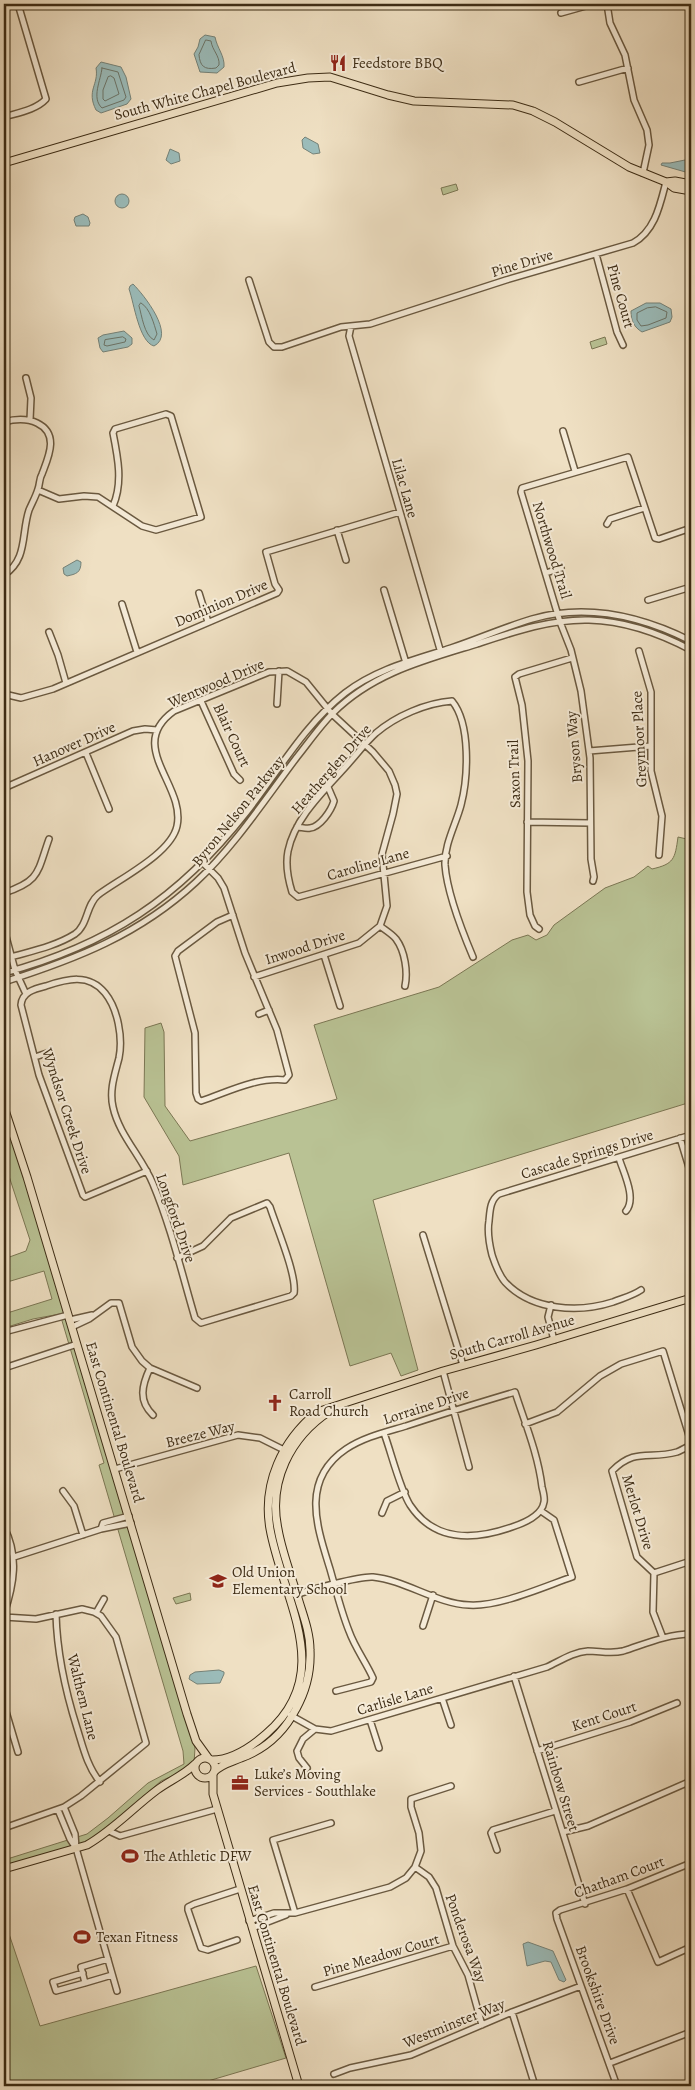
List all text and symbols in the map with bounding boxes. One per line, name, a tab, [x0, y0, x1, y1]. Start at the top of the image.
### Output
restaurant icon: Feedstore BBQ	[328, 53, 348, 73]
place label: Feedstore BBQ	[352, 53, 445, 73]
street label: South White Chapel Boulevard	[112, 57, 299, 125]
street label: Pine Drive	[489, 244, 556, 282]
street label: Pine Court	[602, 262, 640, 330]
street label: Lilac Lane	[387, 456, 423, 521]
street label: Northwood Trail	[528, 499, 576, 601]
street label: Dominion Drive	[171, 574, 271, 632]
street label: Wentwood Drive	[164, 654, 267, 713]
street label: Greymoor Place	[626, 690, 652, 788]
street label: Blair Court	[209, 700, 255, 770]
street label: Bryson Way	[561, 710, 587, 784]
street label: Hanover Drive	[29, 717, 119, 771]
street label: Heatherglen Drive	[286, 720, 376, 818]
street label: Saxon Trail	[503, 739, 525, 809]
street label: Byron Nelson Parkway	[187, 751, 289, 871]
street label: Caroline Lane	[324, 843, 412, 885]
street label: Inwood Drive	[262, 925, 348, 969]
street label: Wyndsor Creek Drive	[37, 1045, 97, 1177]
street label: Cascade Springs Drive	[518, 1124, 656, 1184]
street label: Longford Drive	[151, 1171, 201, 1266]
street label: South Carroll Avenue	[447, 1309, 577, 1364]
street label: East Continental Boulevard	[81, 1339, 149, 1506]
street label: Lorraine Drive	[380, 1383, 472, 1429]
place label: Carroll Road Church	[289, 1384, 369, 1421]
church icon: Carroll Road Church	[265, 1393, 285, 1413]
street label: Breeze Way	[163, 1416, 237, 1452]
street label: Merlot Drive	[617, 1472, 659, 1552]
place label: Old Union Elementary School	[232, 1562, 347, 1599]
school or university icon: Old Union Elementary School	[208, 1571, 228, 1591]
street label: Walthem Lane	[62, 1651, 103, 1742]
street label: Carlisle Lane	[354, 1678, 436, 1720]
street label: Kent Court	[569, 1696, 639, 1736]
street label: Rainbow Street	[538, 1738, 584, 1834]
place label: Luke’s Moving Services - Southlake	[254, 1764, 376, 1801]
office icon: Luke’s Moving Services - Southlake	[230, 1773, 250, 1793]
sports icon: The Athletic DFW	[120, 1846, 140, 1866]
place label: The Athletic DFW	[144, 1846, 251, 1866]
street label: Chatham Court	[571, 1851, 667, 1903]
street label: East Continental Boulevard	[243, 1882, 311, 2049]
street label: Ponderosa Way	[441, 1891, 491, 1986]
sports icon: Texan Fitness	[72, 1927, 92, 1947]
place label: Texan Fitness	[96, 1927, 178, 1947]
street label: Pine Meadow Court	[320, 1929, 442, 1981]
street label: Brookshire Drive	[571, 1943, 625, 2048]
street label: Westminster Way	[399, 1993, 508, 2053]

